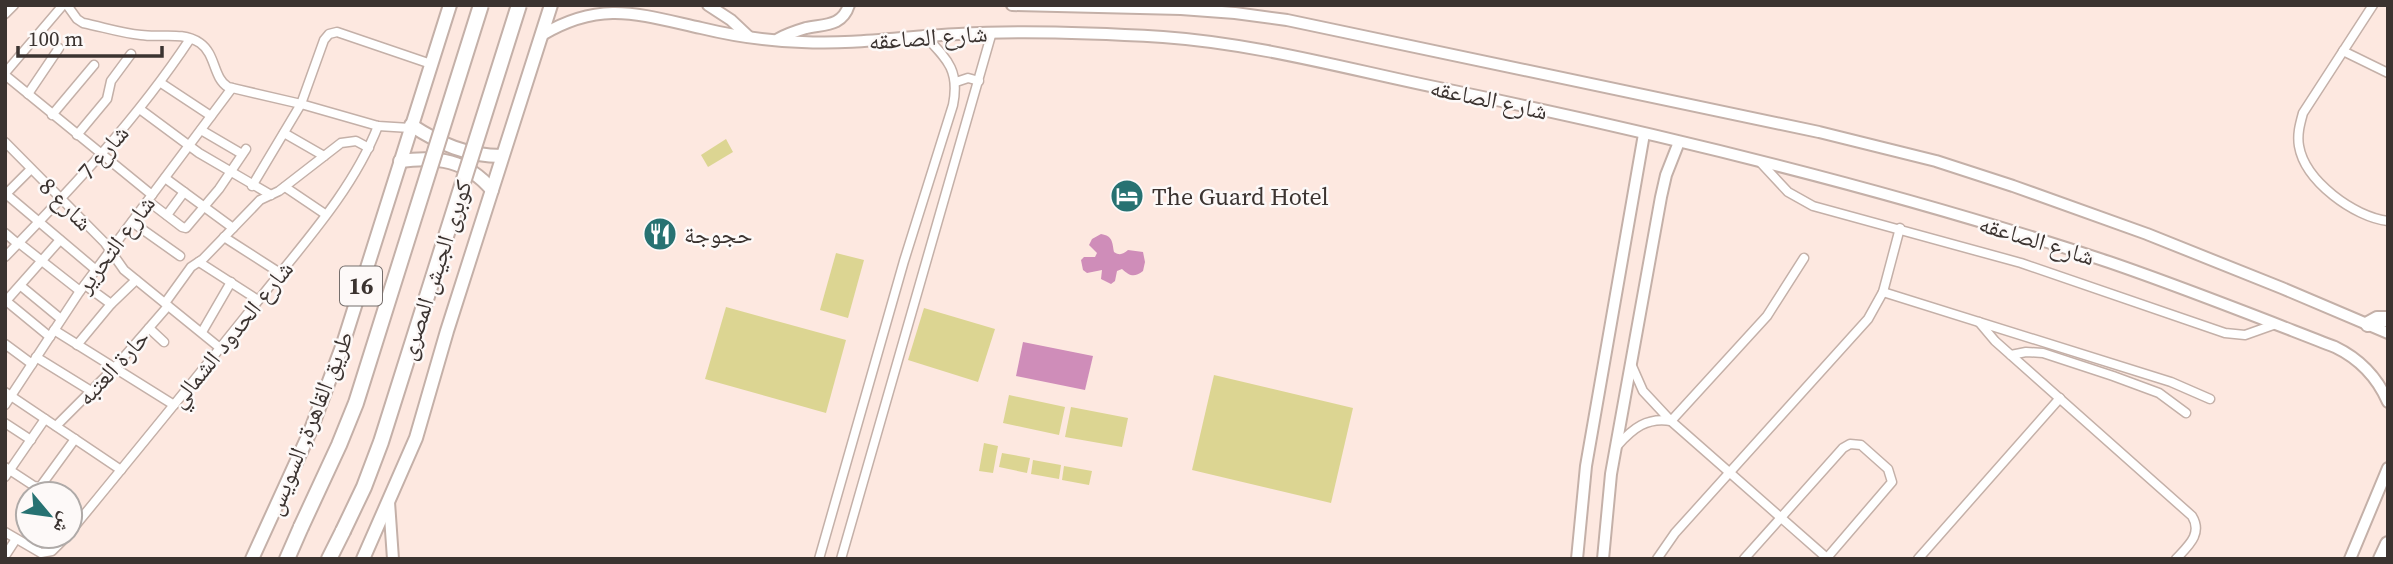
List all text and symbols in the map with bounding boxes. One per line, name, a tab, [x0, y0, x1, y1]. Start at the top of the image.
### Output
scale bar	[18, 14, 161, 58]
street label: شارع الصاعقه	[867, 16, 989, 58]
text: 100 m	[28, 24, 83, 53]
street label: شارع الصاعقه	[1427, 70, 1551, 128]
street label: شارع 7	[70, 117, 136, 187]
street label: شارع 8	[32, 170, 100, 238]
street label: كوبرى الجيش المصرى	[390, 176, 480, 364]
hotel icon: The Guard Hotel	[1108, 177, 1146, 215]
place label: The Guard Hotel	[1152, 180, 1329, 213]
street label: شارع التحرير	[67, 188, 163, 300]
street label: شارع الصاعقه	[1975, 207, 2099, 273]
restaurant icon: حجوجة	[641, 215, 679, 253]
place label: حجوجة	[684, 218, 753, 251]
street label: شارع الحدود الشمالي	[161, 254, 303, 416]
road number: 16	[340, 266, 382, 306]
street label: حارة العتبه	[69, 322, 157, 412]
street label: طريق القاهرة, السويس	[257, 326, 361, 520]
north arrow	[14, 480, 84, 550]
text: ش	[48, 508, 80, 538]

